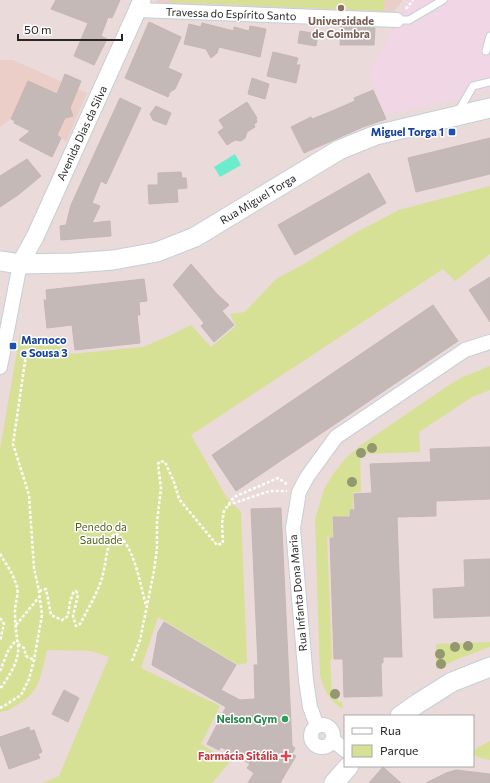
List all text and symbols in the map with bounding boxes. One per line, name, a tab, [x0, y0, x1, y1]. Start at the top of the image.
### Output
marker: Universidade de Coimbra	[336, 3, 346, 13]
street label: Travessa do Espírito Santo	[165, 5, 297, 22]
place label: Universidade de Coimbra	[308, 14, 374, 40]
scale bar	[18, 16, 122, 42]
text: 50 m	[24, 22, 52, 36]
street label: Avenida Dias da Silva	[54, 83, 109, 182]
place label: Miguel Torga 1	[371, 125, 444, 138]
marker: Miguel Torga 1	[447, 127, 457, 137]
street label: Rua Miguel Torga	[217, 171, 298, 226]
place label: Marnoco e Sousa 3	[21, 333, 68, 359]
marker: Marnoco e Sousa 3	[8, 341, 18, 351]
park label: Penedo da Saudade	[75, 520, 127, 546]
street label: Rua Infanta Dona Maria	[286, 534, 309, 652]
place label: Nelson Gym	[216, 712, 277, 725]
marker: Nelson Gym	[280, 714, 290, 724]
legend	[344, 715, 474, 767]
text: Rua	[380, 723, 401, 737]
text: Parque	[380, 743, 418, 757]
place label: Farmácia Sitália	[198, 749, 278, 762]
marker: Farmácia Sitália	[281, 751, 291, 761]

